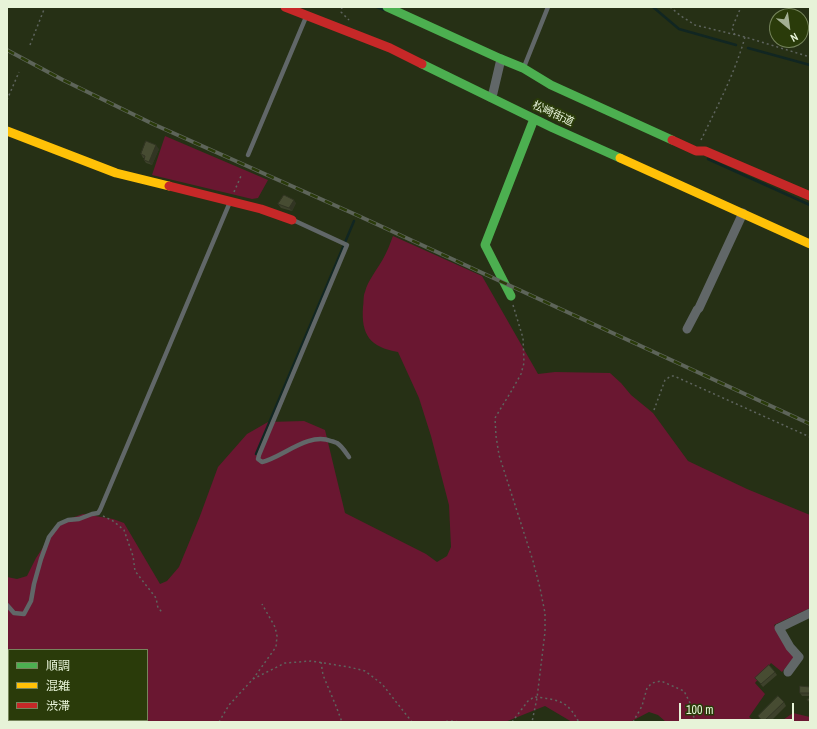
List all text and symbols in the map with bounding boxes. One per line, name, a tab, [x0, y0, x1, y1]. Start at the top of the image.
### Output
north arrow	[769, 8, 809, 48]
text: N	[788, 30, 801, 45]
street label: 松崎街道	[530, 99, 576, 129]
legend	[8, 649, 148, 721]
text: 順調	[46, 658, 70, 674]
text: 混雑	[46, 678, 70, 694]
scale bar	[681, 695, 796, 721]
text: 渋滞	[46, 698, 70, 714]
text: 100 m	[686, 702, 713, 718]

